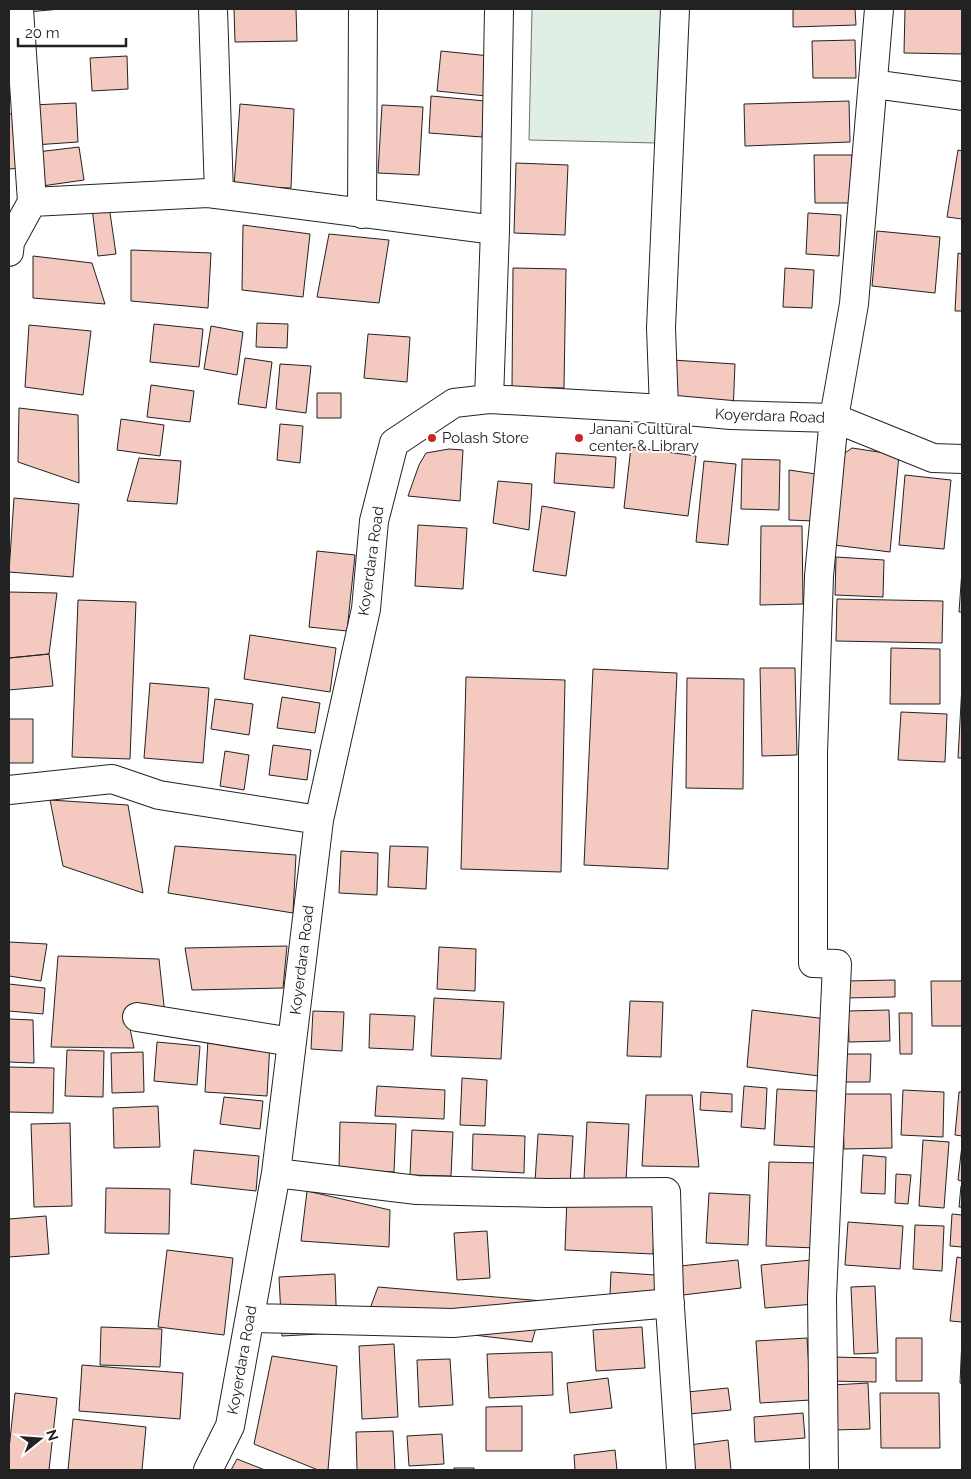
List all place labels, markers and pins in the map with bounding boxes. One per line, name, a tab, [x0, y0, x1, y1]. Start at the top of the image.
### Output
place label: Janani Cultural center & Library	[589, 420, 699, 455]
place label: Polash Store	[442, 429, 529, 447]
marker: Polash Store	[426, 432, 438, 444]
marker: Janani Cultural center & Library	[573, 432, 585, 444]

